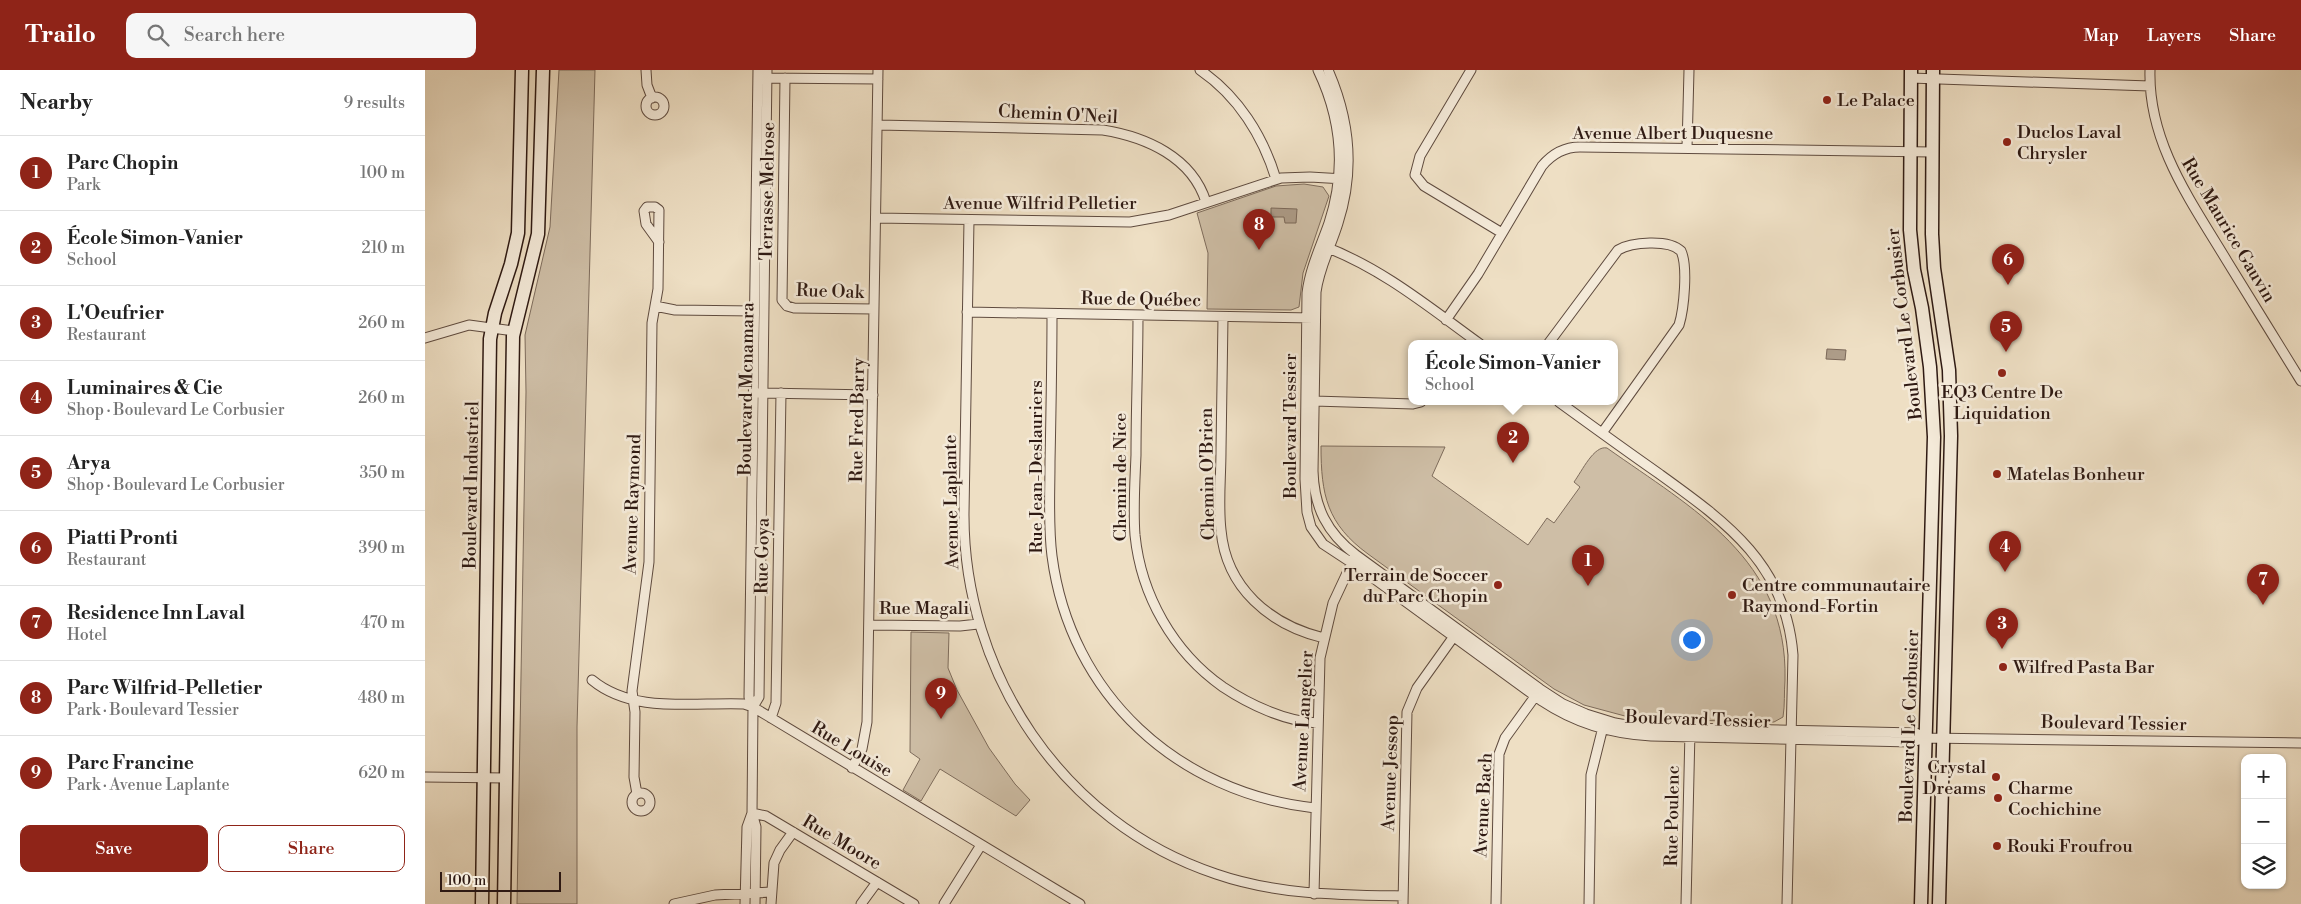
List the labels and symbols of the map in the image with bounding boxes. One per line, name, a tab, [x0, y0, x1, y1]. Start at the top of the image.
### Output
place label: Le Palace	[1837, 89, 1915, 112]
marker: Le Palace	[1821, 94, 1833, 106]
street label: Chemin O'Neil	[997, 100, 1119, 129]
place label: Duclos Laval Chrysler	[2017, 121, 2122, 165]
street label: Terrasse Melrose	[755, 122, 780, 261]
street label: Avenue Albert Duquesne	[1572, 122, 1773, 145]
marker: Duclos Laval Chrysler	[2001, 136, 2013, 148]
street label: Rue Maurice Gauvin	[2176, 154, 2281, 307]
street label: Avenue Wilfrid Pelletier	[942, 192, 1137, 215]
pin: 8	[1243, 209, 1275, 250]
street label: Boulevard Le Corbusier	[1881, 227, 1928, 422]
pin: 6	[1992, 244, 2024, 285]
street label: Rue Oak	[796, 279, 866, 304]
street label: Rue de Québec	[1081, 287, 1201, 312]
street label: Boulevard Mcnamara	[733, 301, 760, 477]
pin: 5	[1990, 311, 2022, 352]
street label: Boulevard Tessier	[1279, 353, 1302, 500]
street label: Rue Fred Barry	[845, 357, 870, 483]
marker: EQ3 Centre De Liquidation	[1996, 367, 2008, 379]
street label: Rue Jean-Deslauriers	[1025, 380, 1048, 554]
place label: EQ3 Centre De Liquidation	[1941, 381, 2063, 425]
street label: Boulevard Industriel	[459, 400, 484, 570]
street label: Chemin O'Brien	[1195, 407, 1220, 541]
street label: Chemin de Nice	[1109, 413, 1132, 541]
pin: 2	[1497, 422, 1529, 463]
street label: Avenue Raymond	[619, 433, 646, 576]
street label: Avenue Laplante	[939, 434, 964, 571]
place label: Matelas Bonheur	[2007, 463, 2145, 486]
marker: Matelas Bonheur	[1991, 468, 2003, 480]
street label: Rue Goya	[750, 517, 775, 594]
pin: 4	[1989, 531, 2021, 572]
pin: 1	[1572, 545, 1604, 586]
place label: Terrain de Soccer du Parc Chopin	[1344, 564, 1488, 608]
pin: 7	[2247, 564, 2279, 605]
place label: Centre communautaire Raymond-Fortin	[1742, 574, 1931, 618]
marker: Terrain de Soccer du Parc Chopin	[1492, 579, 1504, 591]
marker: Centre communautaire Raymond-Fortin	[1726, 589, 1738, 601]
street label: Rue Magali	[879, 597, 969, 620]
pin: 3	[1986, 608, 2018, 649]
your location	[1679, 627, 1705, 653]
street label: Boulevard Le Corbusier	[1895, 629, 1924, 824]
street label: Avenue Langelier	[1288, 650, 1319, 793]
place label: Wilfred Pasta Bar	[2012, 656, 2155, 679]
marker: Wilfred Pasta Bar	[1997, 661, 2009, 673]
pin: 9	[925, 678, 957, 719]
street label: Boulevard Tessier	[1624, 705, 1771, 734]
street label: Boulevard Tessier	[2040, 711, 2187, 736]
street label: Avenue Jessop	[1377, 715, 1404, 832]
street label: Rue Louise	[807, 716, 897, 783]
street label: Avenue Bach	[1469, 752, 1498, 859]
place label: Crystal Dreams	[1923, 756, 1987, 800]
street label: Rue Poulenc	[1660, 765, 1685, 867]
marker: Crystal Dreams	[1990, 771, 2002, 783]
place label: Charme Cochichine	[2008, 777, 2102, 821]
marker: Charme Cochichine	[1992, 792, 2004, 804]
street label: Rue Moore	[798, 810, 886, 875]
place label: Rouki Froufrou	[2007, 835, 2133, 858]
marker: Rouki Froufrou	[1991, 840, 2003, 852]
scale bar	[440, 869, 561, 892]

